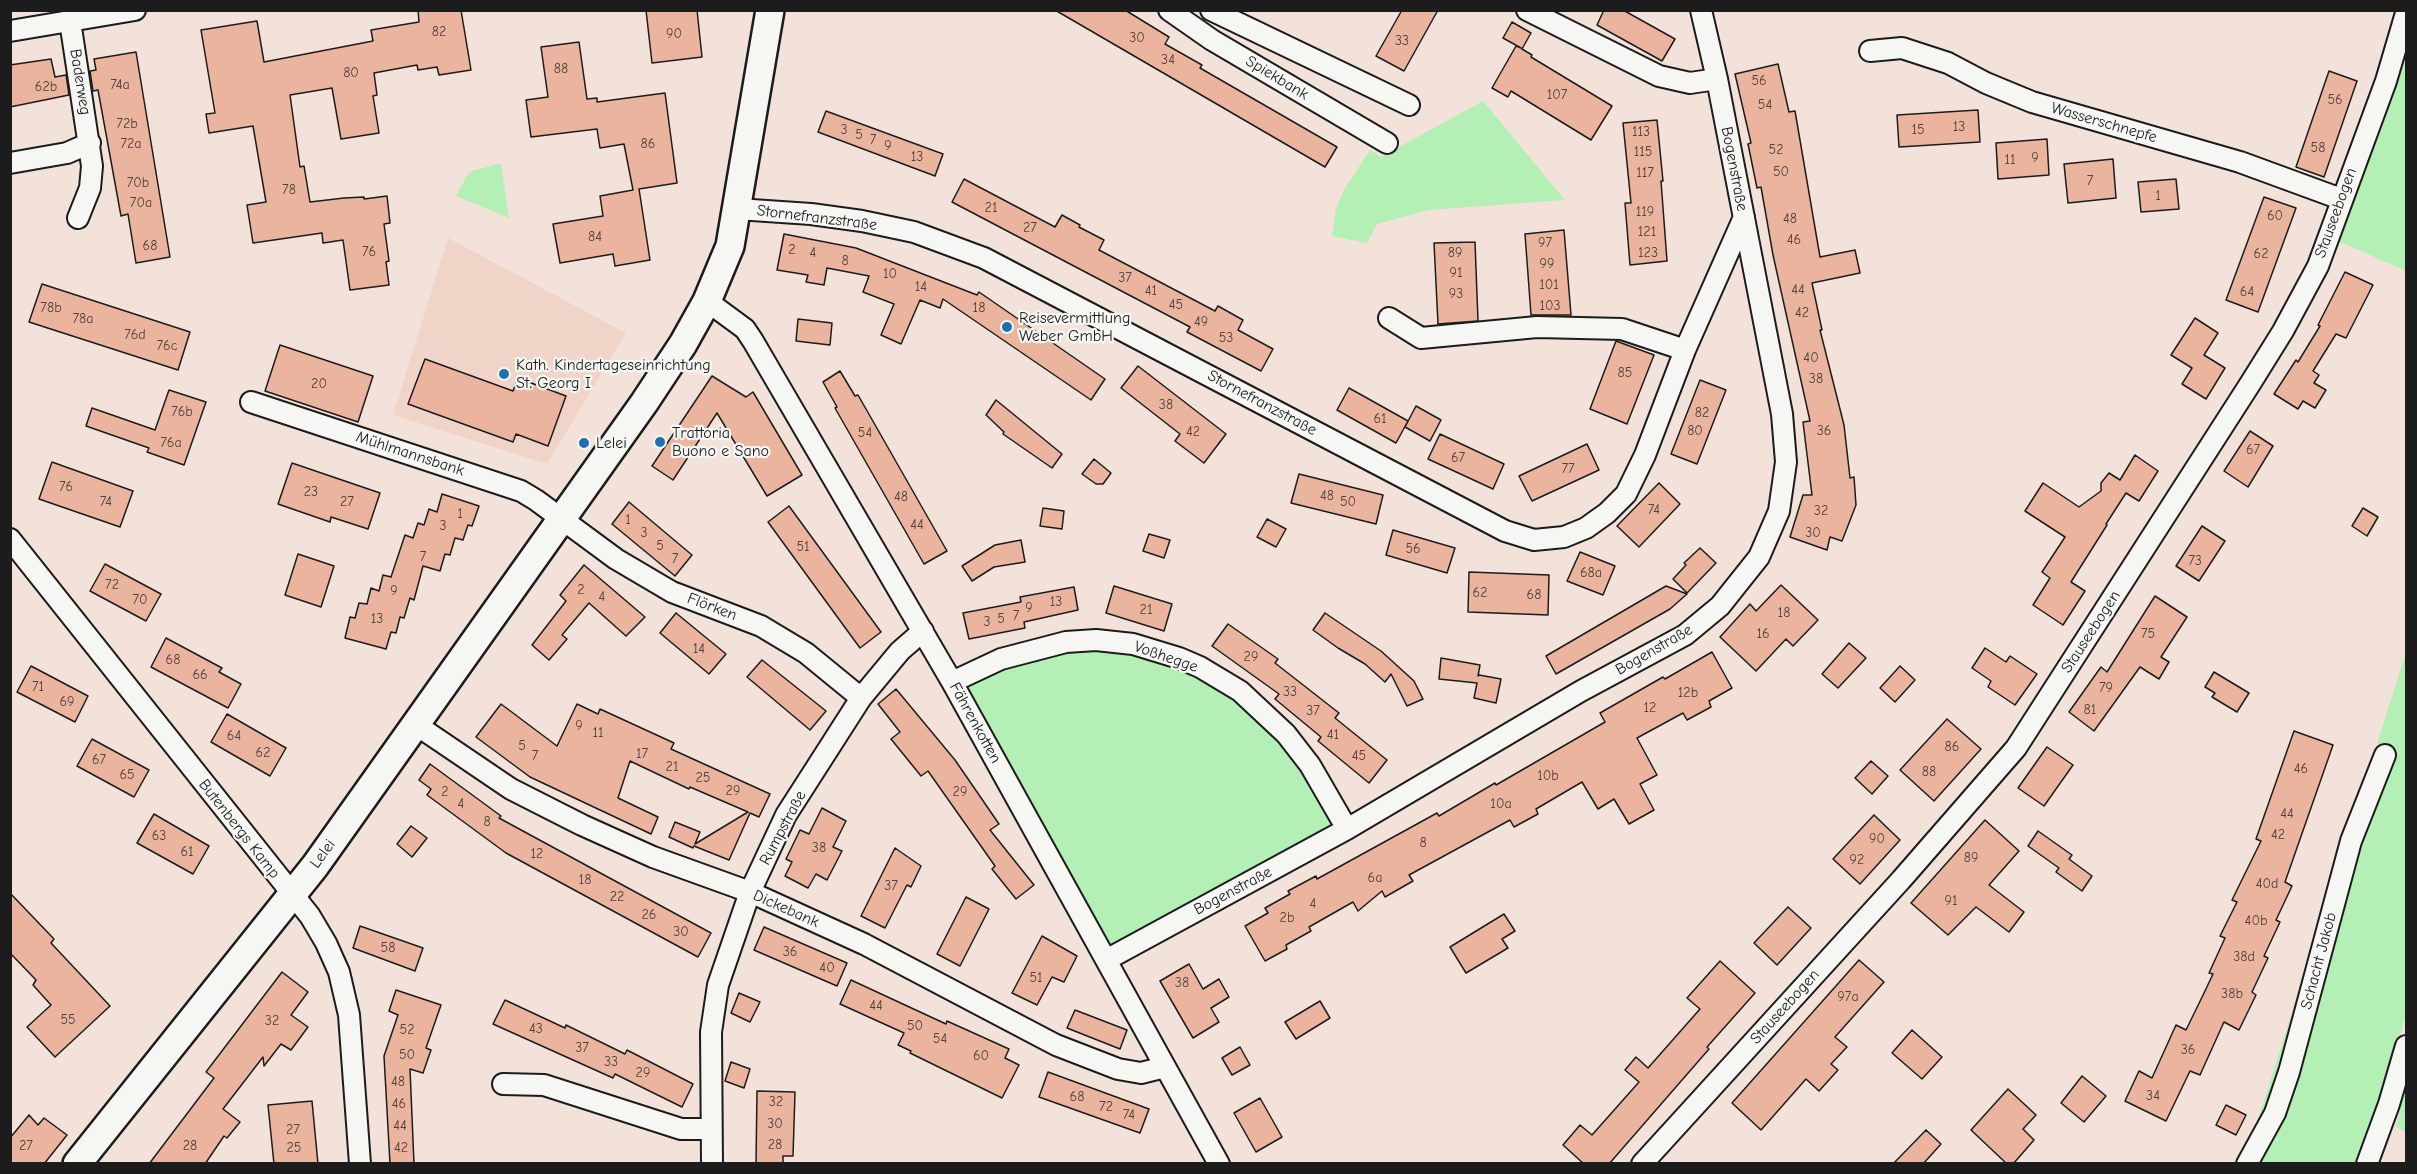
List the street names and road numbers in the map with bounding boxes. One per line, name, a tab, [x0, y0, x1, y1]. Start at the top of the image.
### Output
street label: Baderweg	[65, 48, 95, 116]
street label: Spiekbank	[1242, 52, 1312, 104]
street label: Wasserschnepfe	[2049, 99, 2159, 147]
street label: Bogenstraße	[1716, 125, 1752, 213]
street label: Stauseebogen	[2311, 165, 2361, 261]
street label: Stornefranzstraße	[756, 201, 878, 235]
street label: Stornefranzstraße	[1204, 366, 1320, 440]
street label: Mühlmannsbank	[353, 427, 467, 481]
street label: Stauseebogen	[2057, 587, 2125, 677]
street label: Flörken	[684, 589, 740, 625]
street label: Bogenstraße	[1612, 620, 1696, 680]
street label: Voßhegge	[1132, 637, 1200, 677]
street label: Fährenkotten	[945, 679, 1005, 767]
street label: Butenbergs Kamp	[194, 775, 284, 883]
street label: Rumpstraße	[755, 788, 811, 868]
street label: Lelei	[306, 836, 340, 872]
street label: Bogenstraße	[1191, 862, 1275, 920]
street label: Dickebank	[750, 886, 822, 932]
street label: Schacht Jakob	[2297, 910, 2341, 1012]
street label: Stauseebogen	[1746, 966, 1824, 1048]

